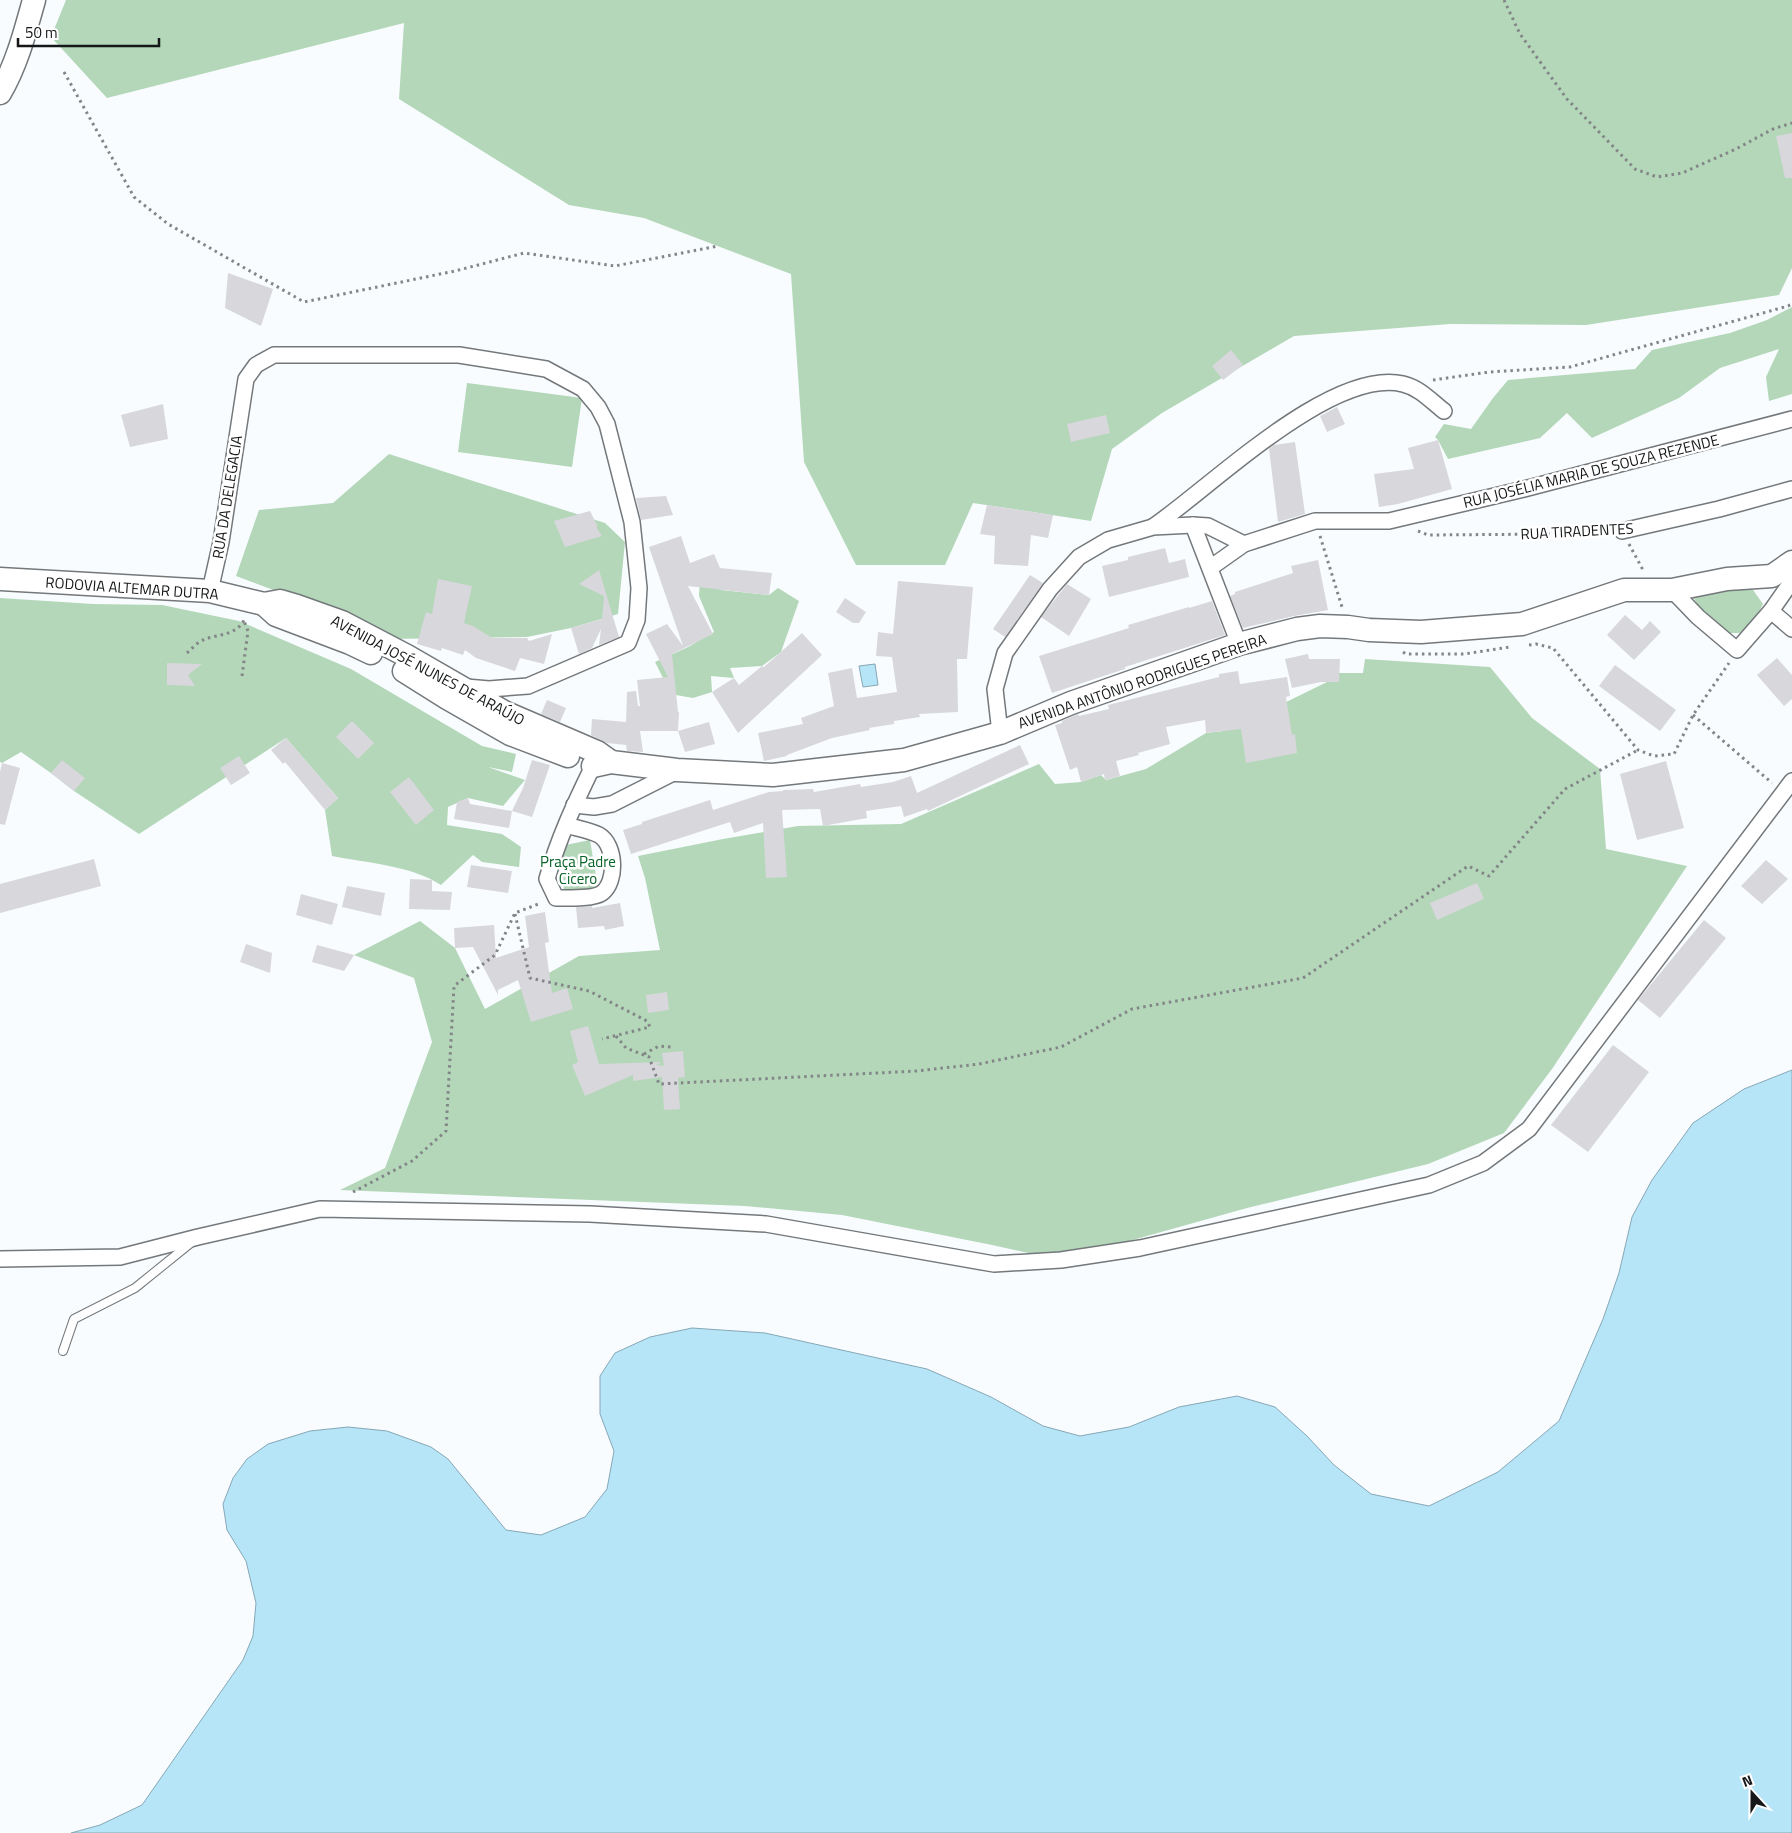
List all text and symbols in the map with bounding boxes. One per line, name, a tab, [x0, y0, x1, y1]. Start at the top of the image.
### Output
scale bar	[18, 15, 159, 47]
text: 50 m	[25, 21, 58, 44]
street label: RUA JOSÉLIA MARIA DE SOUZA REZENDE	[1461, 428, 1721, 514]
street label: RUA DA DELEGACIA	[206, 433, 248, 560]
street label: RUA TIRADENTES	[1520, 517, 1634, 545]
street label: RODOVIA ALTEMAR DUTRA	[45, 570, 219, 606]
street label: AVENIDA JOSÉ NUNES DE ARAÚJO	[327, 609, 529, 731]
street label: AVENIDA ANTÔNIO RODRIGUES PEREIRA	[1015, 628, 1269, 734]
park label: Praça Padre Cicero	[540, 850, 616, 890]
north arrow	[1727, 1768, 1777, 1818]
text: N	[1739, 1769, 1755, 1792]

